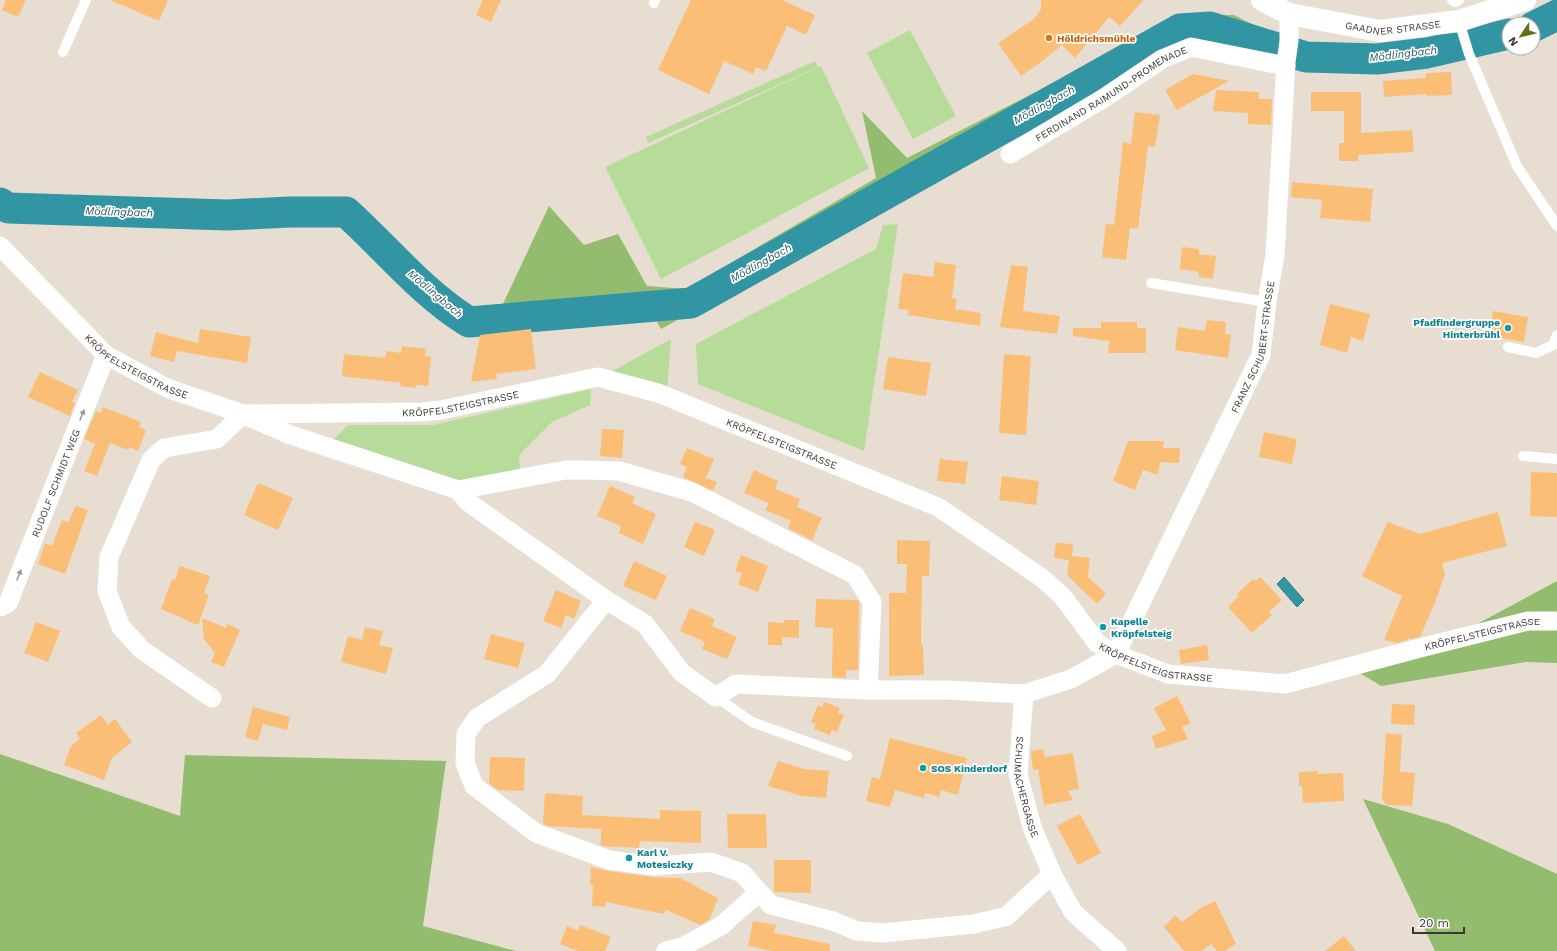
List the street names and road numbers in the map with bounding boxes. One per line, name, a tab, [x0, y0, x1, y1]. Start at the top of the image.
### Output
street label: GAADNER STRASSE	[1345, 18, 1441, 36]
street label: FERDINAND RAIMUND-PROMENADE	[1033, 44, 1189, 143]
street label: FRANZ SCHUBERT-STRASSE	[1228, 280, 1276, 414]
street label: KRÖPFELSTEIGSTRASSE	[83, 332, 190, 400]
street label: KRÖPFELSTEIGSTRASSE	[402, 388, 520, 418]
street label: KRÖPFELSTEIGSTRASSE	[725, 416, 839, 471]
street label: RUDOLF SCHMIDT WEG	[29, 427, 82, 538]
street label: KRÖPFELSTEIGSTRASSE	[1423, 616, 1540, 652]
street label: KRÖPFELSTEIGSTRASSE	[1097, 640, 1213, 683]
street label: SCHUMACHERGASSE	[1012, 736, 1041, 839]

